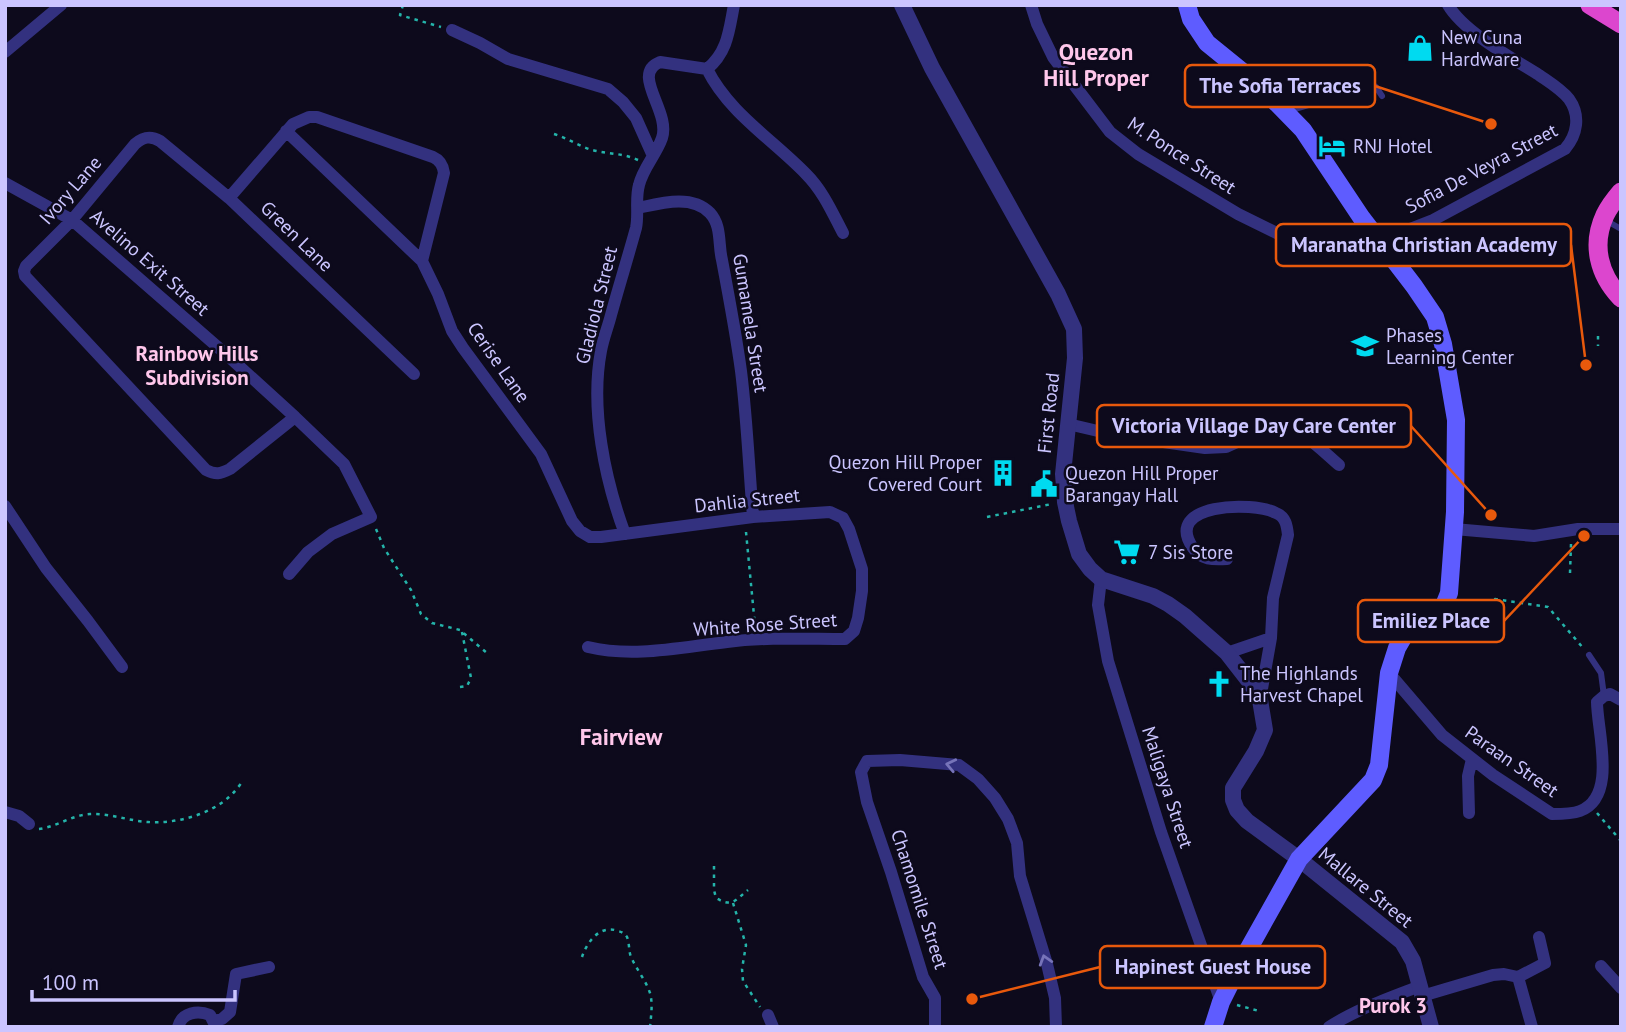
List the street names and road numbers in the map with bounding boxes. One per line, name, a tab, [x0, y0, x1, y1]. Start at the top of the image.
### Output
street label: M. Ponce Street	[1123, 111, 1241, 199]
street label: Sofia De Veyra Street	[1401, 118, 1562, 218]
street label: Ivory Lane	[34, 151, 106, 229]
street label: Green Lane	[256, 196, 338, 276]
street label: Avelino Exit Street	[85, 204, 215, 321]
street label: Gladiola Street	[570, 243, 622, 366]
street label: Gumamela Street	[728, 252, 774, 395]
street label: Cerise Lane	[462, 317, 536, 407]
street label: First Road	[1032, 371, 1064, 455]
street label: Dahlia Street	[693, 482, 801, 517]
street label: White Rose Street	[692, 607, 838, 641]
street label: Paraan Street	[1461, 720, 1564, 802]
street label: Maligaya Street	[1137, 723, 1199, 851]
street label: Chamomile Street	[886, 826, 954, 972]
street label: Mallare Street	[1314, 842, 1419, 933]

